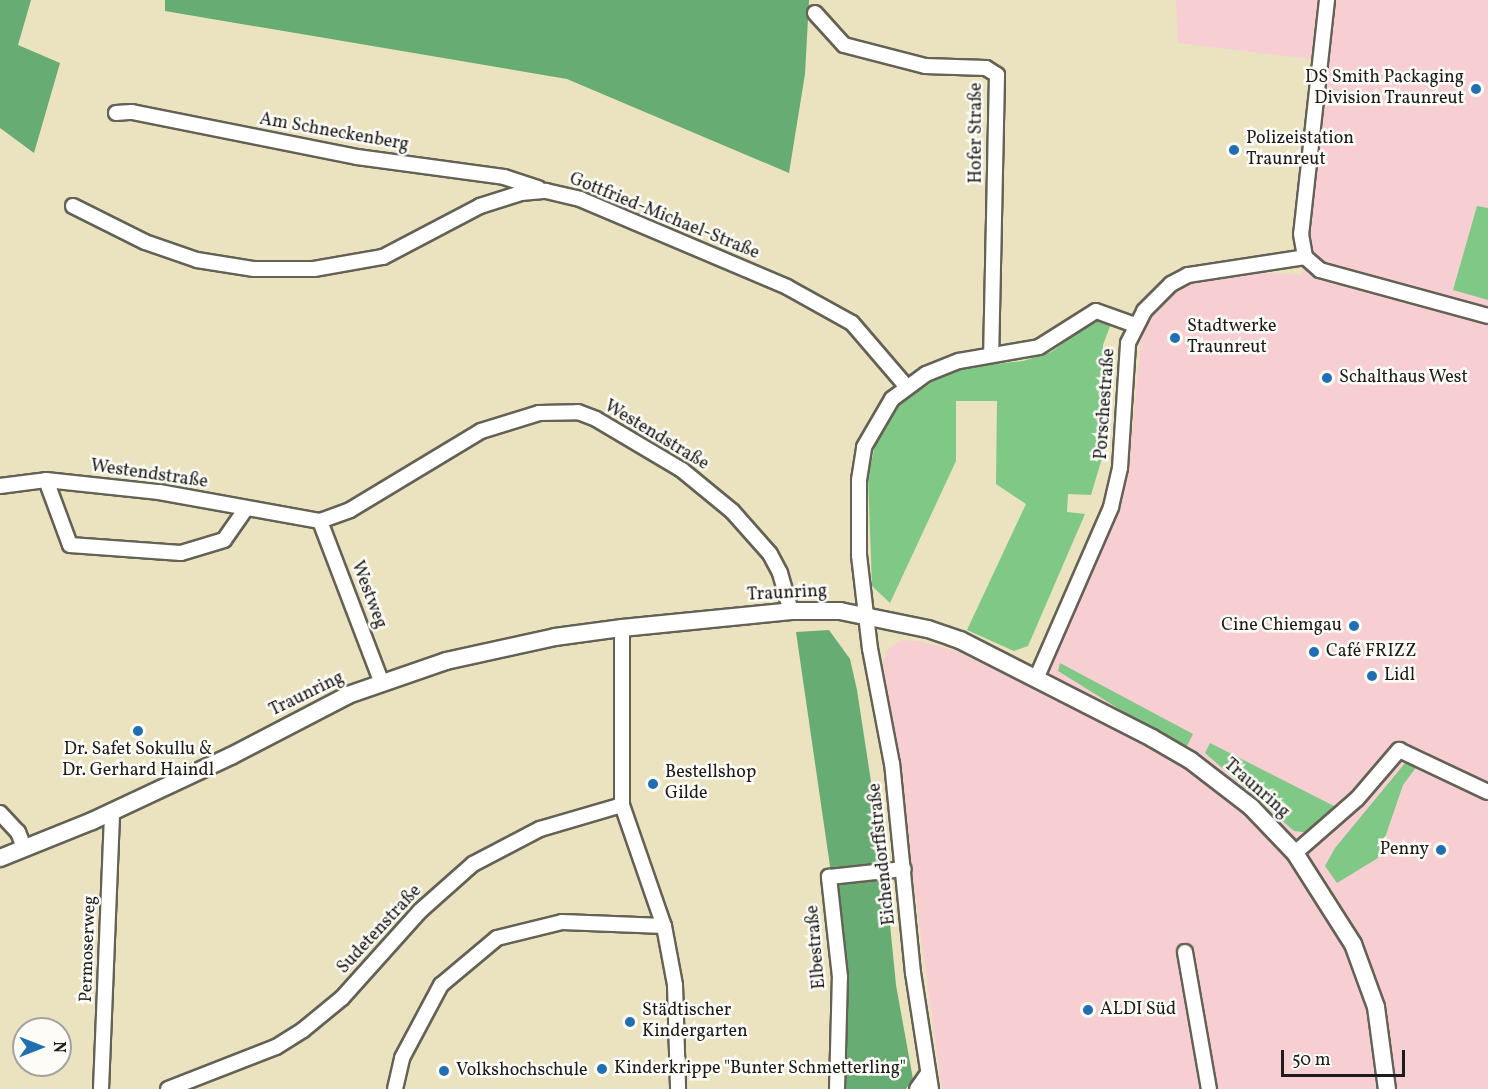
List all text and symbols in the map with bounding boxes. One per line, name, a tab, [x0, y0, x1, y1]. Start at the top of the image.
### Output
place label: DS Smith Packaging Division Traunreut	[1305, 68, 1464, 110]
street label: Hofer Straße	[966, 82, 988, 184]
marker: DS Smith Packaging Division Traunreut	[1469, 82, 1483, 96]
street label: Am Schneckenberg	[258, 109, 410, 157]
place label: Polizeistation Traunreut	[1246, 129, 1354, 172]
marker: Polizeistation Traunreut	[1227, 143, 1241, 157]
street label: Gottfried-Michael-Straße	[566, 169, 762, 265]
place label: Stadtwerke Traunreut	[1187, 317, 1277, 360]
marker: Stadtwerke Traunreut	[1168, 331, 1182, 345]
street label: Porschestraße	[1091, 348, 1121, 460]
place label: Schalthaus West	[1339, 367, 1468, 389]
marker: Schalthaus West	[1320, 371, 1334, 385]
street label: Westendstraße	[600, 396, 712, 476]
street label: Westendstraße	[89, 456, 209, 494]
street label: Westweg	[345, 558, 391, 632]
street label: Traunring	[746, 581, 828, 607]
place label: Cine Chiemgau	[1221, 615, 1342, 637]
marker: Cine Chiemgau	[1347, 619, 1361, 633]
place label: Café FRIZZ	[1326, 641, 1417, 663]
marker: Café FRIZZ	[1307, 645, 1321, 659]
place label: Lidl	[1384, 665, 1415, 687]
street label: Traunring	[266, 668, 348, 722]
marker: Lidl	[1365, 669, 1379, 683]
marker: Dr. Safet Sokullu & Dr. Gerhard Haindl	[131, 724, 145, 738]
place label: Dr. Safet Sokullu & Dr. Gerhard Haindl	[62, 740, 214, 783]
street label: Traunring	[1219, 755, 1293, 823]
place label: Bestellshop Gilde	[665, 763, 756, 806]
marker: Bestellshop Gilde	[646, 777, 660, 791]
street label: Eichendorffstraße	[865, 782, 901, 926]
place label: Penny	[1380, 839, 1429, 861]
marker: Penny	[1434, 843, 1448, 857]
street label: Sudetenstraße	[333, 881, 427, 979]
street label: Permoserweg	[76, 895, 102, 1003]
street label: Elbestraße	[803, 904, 831, 990]
place label: ALDI Süd	[1100, 999, 1176, 1021]
place label: Städtischer Kindergarten	[642, 1001, 748, 1044]
marker: ALDI Süd	[1081, 1003, 1095, 1017]
marker: Städtischer Kindergarten	[623, 1015, 637, 1029]
north arrow	[12, 1017, 72, 1077]
scale bar	[1284, 1038, 1408, 1076]
text: N	[47, 1041, 69, 1053]
text: 50 m	[1292, 1048, 1331, 1073]
place label: Kinderkrippe "Bunter Schmetterling"	[614, 1058, 906, 1080]
place label: Volkshochschule	[456, 1060, 588, 1082]
marker: Kinderkrippe "Bunter Schmetterling"	[595, 1062, 609, 1076]
marker: Volkshochschule	[437, 1064, 451, 1078]

